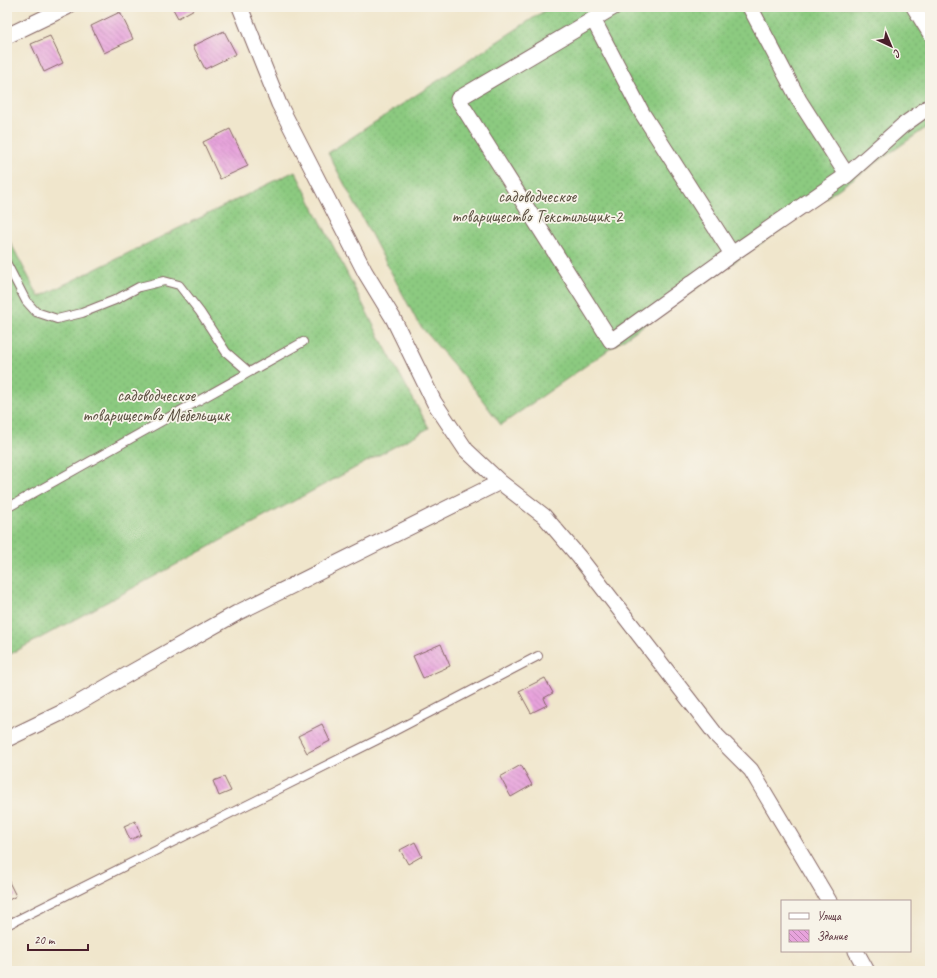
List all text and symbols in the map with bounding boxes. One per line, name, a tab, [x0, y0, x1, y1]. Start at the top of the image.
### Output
north arrow	[871, 26, 911, 66]
text: С	[890, 46, 905, 61]
park label: садоводческое товарищество Текстильщик-2	[452, 186, 624, 227]
park label: садоводческое товарищество Мебельщик	[83, 385, 231, 426]
legend	[781, 900, 911, 952]
text: Улица	[817, 908, 842, 924]
scale bar	[28, 926, 88, 952]
text: Здание	[817, 928, 848, 944]
text: 20 m	[34, 932, 56, 948]

